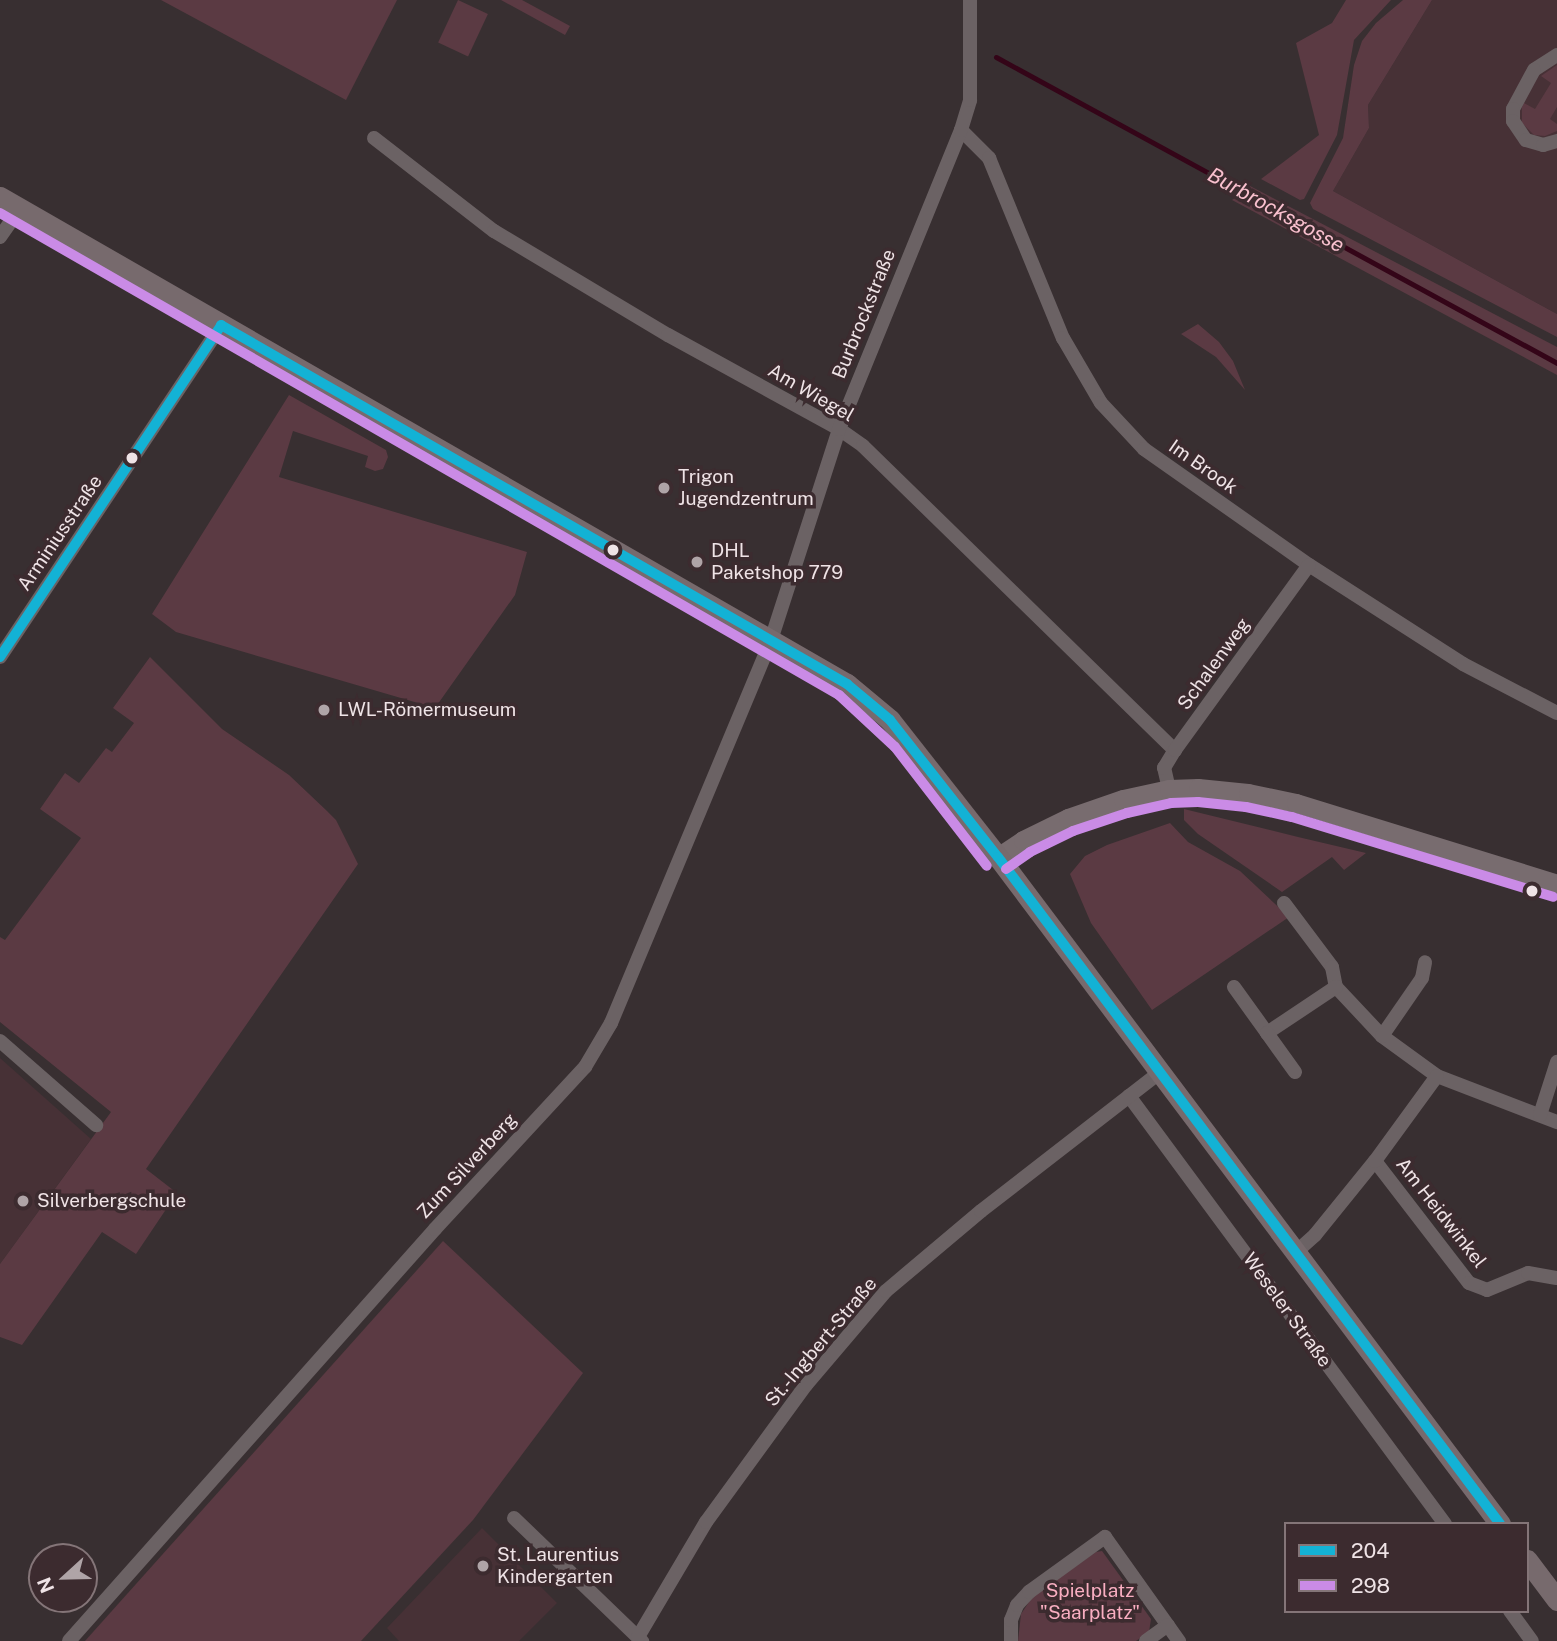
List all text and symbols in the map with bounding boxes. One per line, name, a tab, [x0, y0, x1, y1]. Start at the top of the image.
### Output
water label: Burbrocksgosse	[1203, 162, 1349, 258]
street label: Burbrockstraße	[828, 246, 900, 382]
street label: Am Wiegel	[764, 359, 858, 427]
street label: Im Brook	[1164, 435, 1242, 499]
unlabelled marker	[125, 451, 139, 465]
place label: Trigon Jugendzentrum	[678, 466, 814, 510]
street label: Arminiusstraße	[13, 471, 107, 595]
marker: Trigon Jugendzentrum	[656, 480, 672, 496]
place label: DHL Paketshop 779	[711, 540, 843, 584]
unlabelled marker	[606, 543, 620, 557]
marker: DHL Paketshop 779	[689, 554, 705, 570]
street label: Schalenweg	[1173, 614, 1255, 714]
place label: LWL-Römermuseum	[338, 699, 516, 721]
marker: LWL-Römermuseum	[316, 702, 332, 718]
unlabelled marker	[1525, 884, 1539, 898]
street label: Zum Silverberg	[412, 1109, 522, 1223]
street label: Am Heidwinkel	[1391, 1154, 1491, 1272]
place label: Silverbergschule	[37, 1190, 186, 1212]
marker: Silverbergschule	[15, 1193, 31, 1209]
street label: Weseler Straße	[1238, 1248, 1336, 1372]
street label: St.-Ingbert-Straße	[760, 1273, 882, 1411]
legend	[1284, 1522, 1529, 1613]
text: 204	[1351, 1538, 1390, 1563]
north arrow	[28, 1543, 98, 1613]
place label: St. Laurentius Kindergarten	[497, 1544, 619, 1588]
marker: St. Laurentius Kindergarten	[475, 1558, 491, 1574]
text: 298	[1351, 1573, 1390, 1598]
text: N	[32, 1574, 58, 1596]
park label: Spielplatz "Saarplatz"	[1040, 1580, 1140, 1624]

